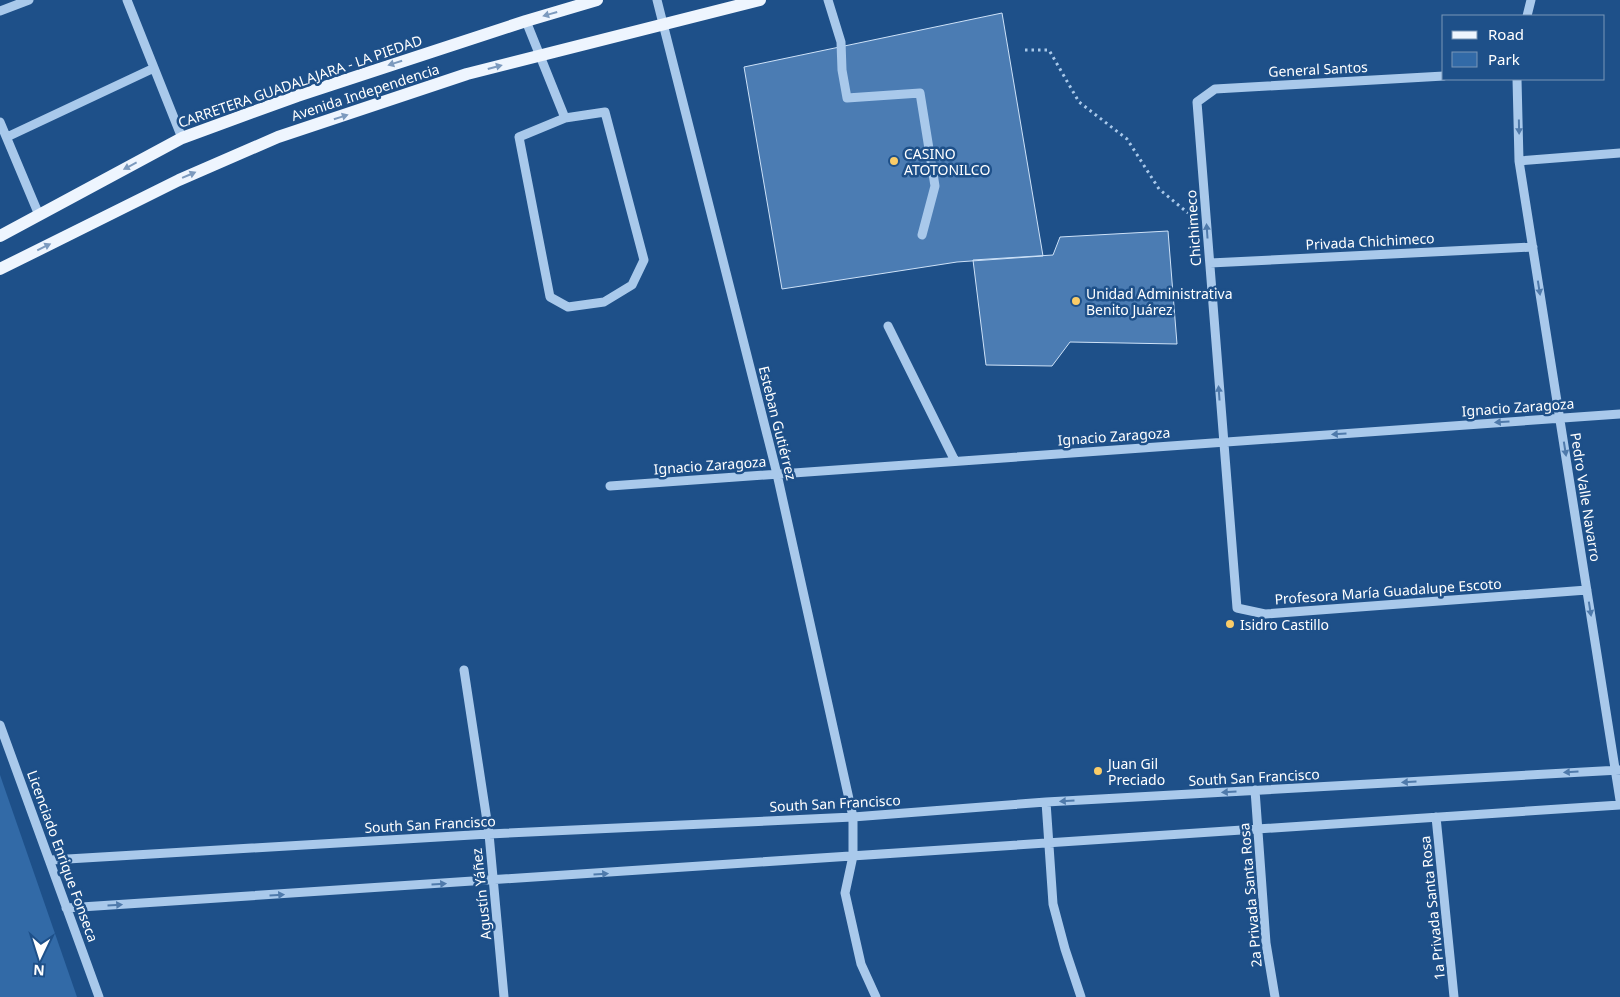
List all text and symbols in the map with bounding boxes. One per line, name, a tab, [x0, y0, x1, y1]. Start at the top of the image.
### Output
one-way arrow	[542, 10, 557, 18]
legend	[1442, 15, 1605, 80]
text: Road	[1488, 24, 1524, 44]
street label: CARRETERA GUADALAJARA - LA PIEDAD	[175, 30, 425, 132]
text: Park	[1488, 49, 1520, 69]
street label: General Santos	[1268, 57, 1369, 81]
street label: Avenida Independencia	[288, 59, 442, 125]
one-way arrow	[388, 60, 403, 68]
one-way arrow	[488, 63, 503, 71]
one-way arrow	[333, 113, 348, 120]
one-way arrow	[1515, 120, 1523, 136]
place label: CASINO ATOTONILCO	[904, 144, 990, 179]
marker: CASINO ATOTONILCO	[888, 155, 900, 167]
one-way arrow	[123, 161, 137, 170]
one-way arrow	[182, 170, 196, 178]
street label: Chichimeco	[1181, 189, 1205, 267]
one-way arrow	[1203, 223, 1211, 239]
street label: Privada Chichimeco	[1305, 228, 1435, 254]
one-way arrow	[37, 243, 51, 251]
one-way arrow	[1536, 281, 1544, 297]
place label: Unidad Administrativa Benito Juárez	[1086, 284, 1232, 319]
marker: Unidad Administrativa Benito Juárez	[1070, 295, 1082, 307]
street label: Esteban Gutiérrez	[755, 364, 801, 483]
one-way arrow	[1215, 385, 1223, 401]
street label: Ignacio Zaragoza	[1461, 394, 1575, 420]
one-way arrow	[1493, 419, 1509, 427]
street label: Ignacio Zaragoza	[1057, 423, 1171, 449]
one-way arrow	[1331, 430, 1347, 438]
street label: Pedro Valle Navarro	[1566, 431, 1606, 563]
one-way arrow	[1561, 441, 1569, 457]
street label: Ignacio Zaragoza	[653, 452, 767, 478]
street label: Profesora María Guadalupe Escoto	[1274, 574, 1502, 608]
one-way arrow	[1587, 602, 1595, 618]
place label: Isidro Castillo	[1240, 615, 1329, 634]
marker: Isidro Castillo	[1224, 618, 1236, 630]
place label: Juan Gil Preciado	[1106, 754, 1165, 789]
street label: South San Francisco	[1188, 764, 1320, 790]
marker: Juan Gil Preciado	[1092, 765, 1104, 777]
street label: Licenciado Enrique Fonseca	[23, 768, 103, 944]
one-way arrow	[1563, 769, 1579, 777]
one-way arrow	[1401, 778, 1417, 786]
one-way arrow	[1221, 788, 1237, 796]
street label: South San Francisco	[769, 790, 901, 816]
one-way arrow	[1059, 798, 1075, 806]
street label: South San Francisco	[364, 811, 496, 837]
street label: 2a Privada Santa Rosa	[1234, 822, 1266, 968]
street label: 1a Privada Santa Rosa	[1415, 835, 1449, 981]
street label: Agustín Yáñez	[467, 847, 495, 941]
one-way arrow	[594, 869, 610, 877]
one-way arrow	[432, 880, 448, 888]
one-way arrow	[269, 890, 285, 898]
one-way arrow	[107, 900, 123, 908]
north arrow	[15, 932, 65, 982]
text: N	[33, 961, 45, 980]

